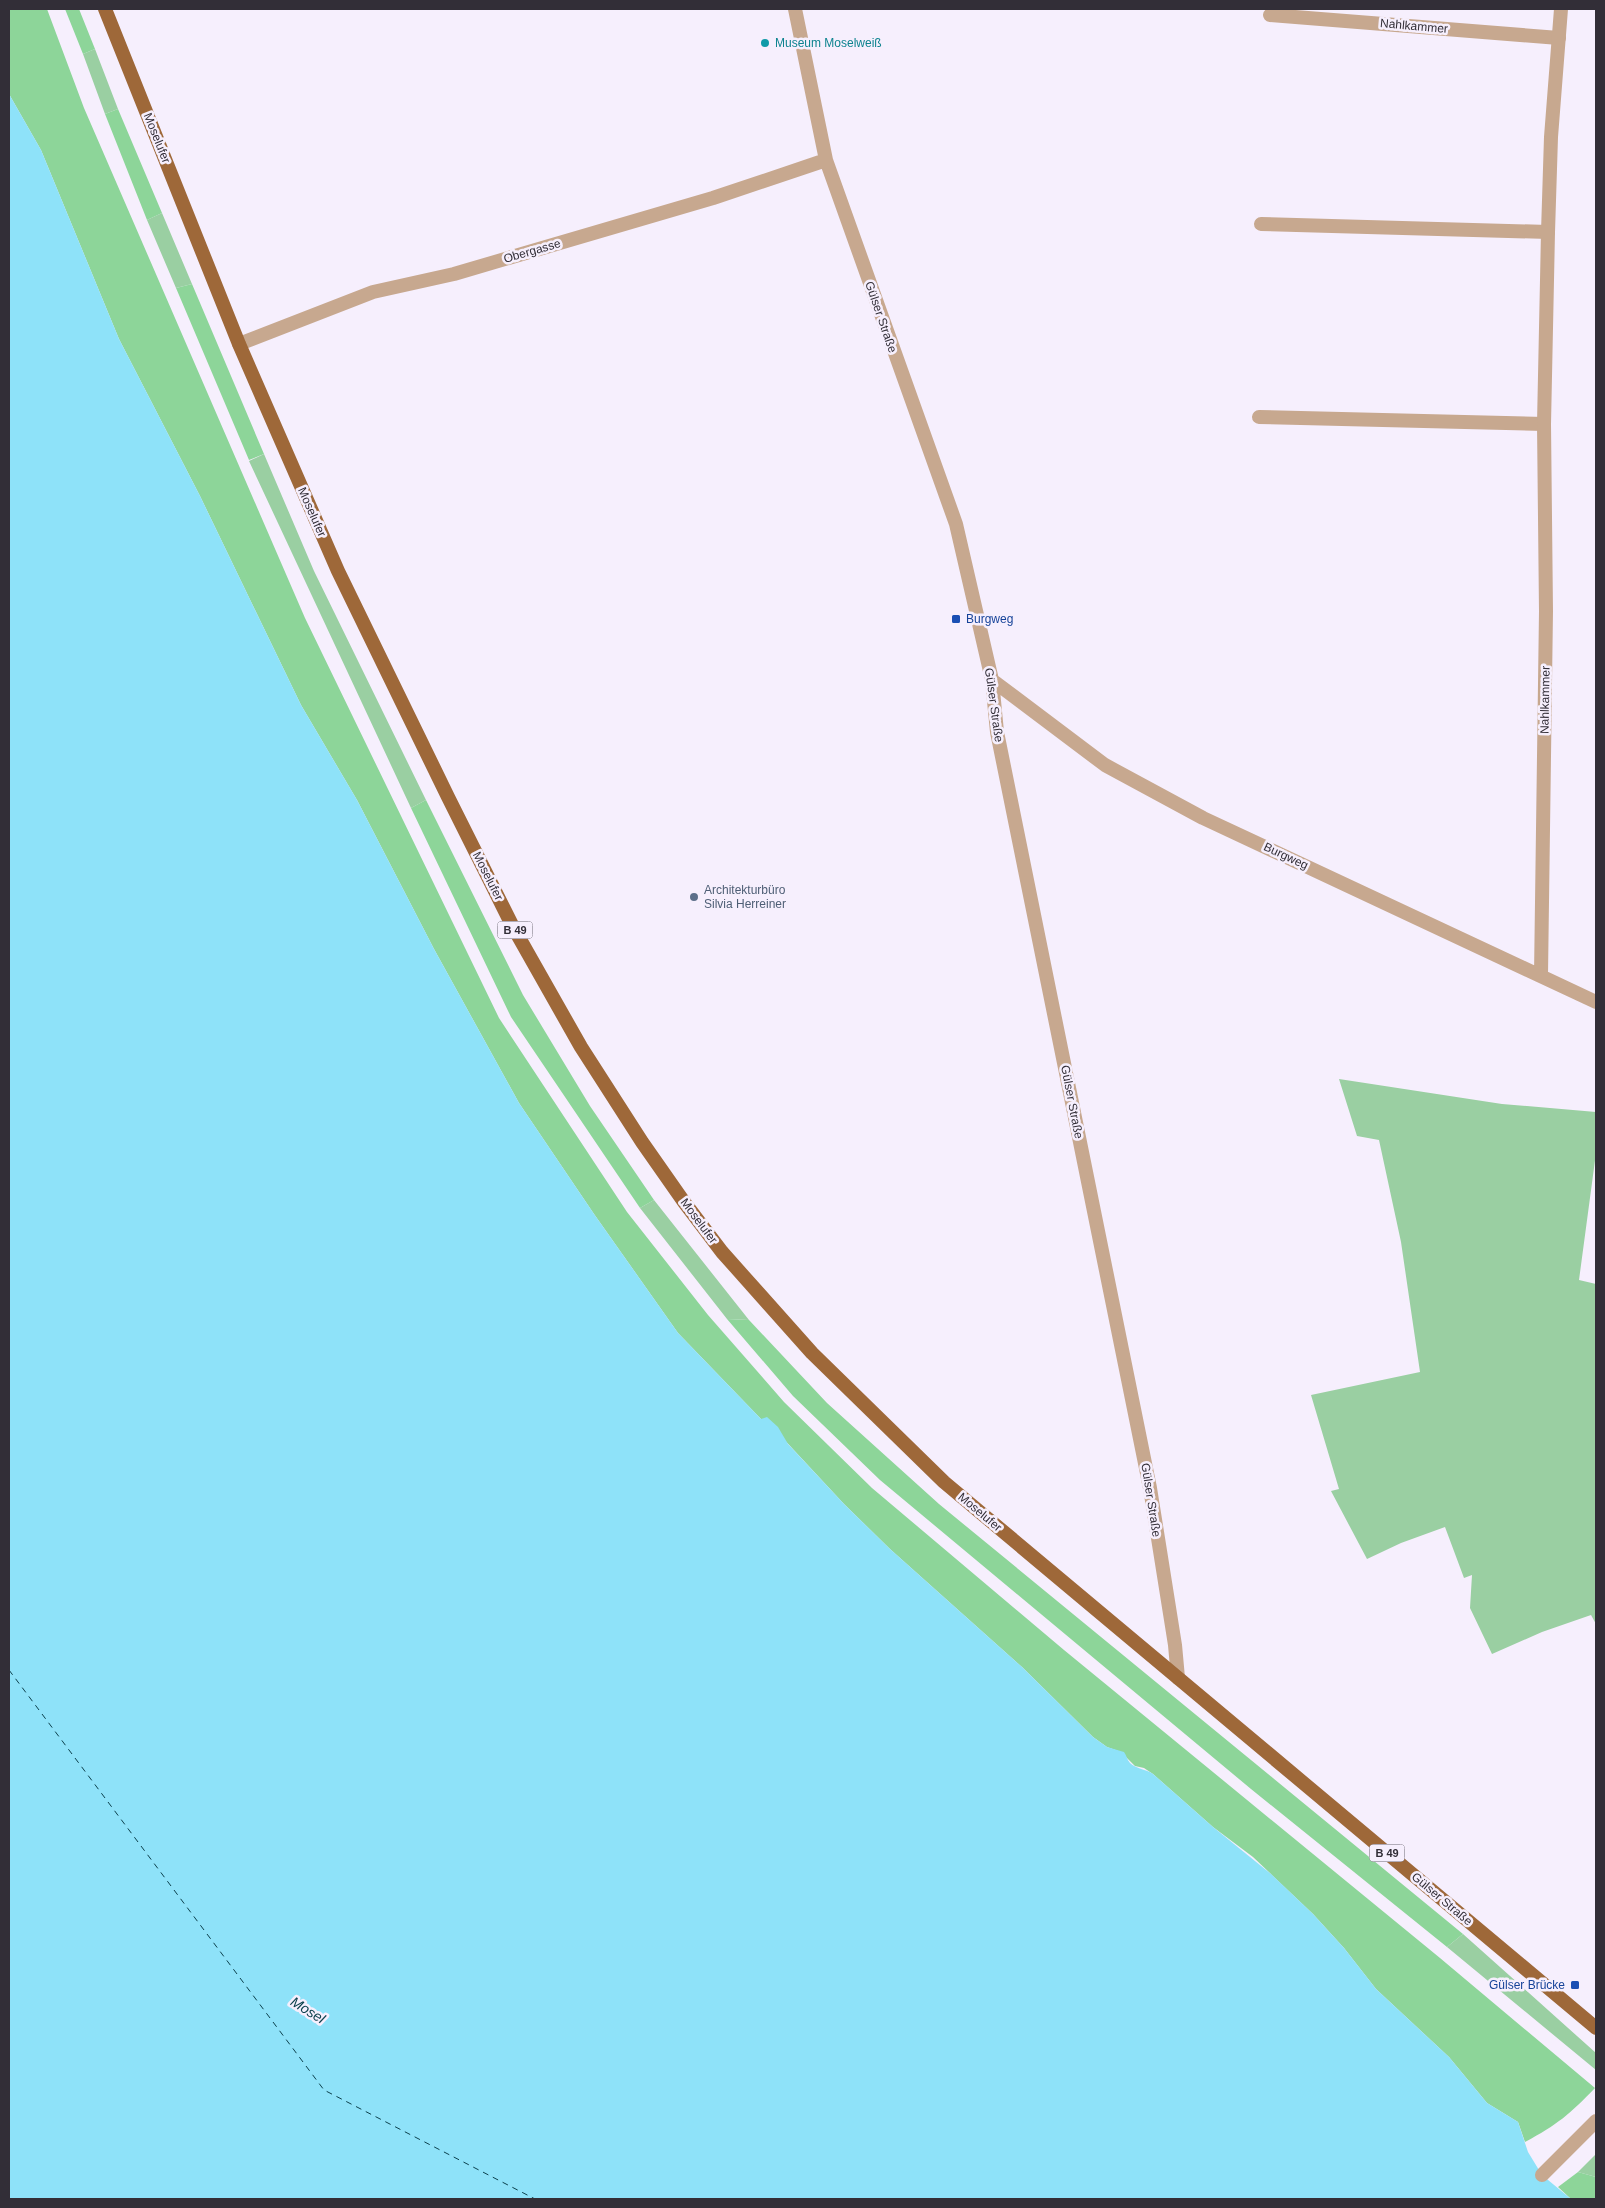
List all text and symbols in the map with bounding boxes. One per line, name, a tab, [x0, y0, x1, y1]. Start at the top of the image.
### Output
street label: Nahlkammer	[1380, 16, 1448, 36]
place label: Museum Moselweiß	[775, 36, 882, 50]
marker: Museum Moselweiß	[759, 37, 771, 49]
street label: Moselufer	[141, 111, 173, 165]
street label: Obergasse	[502, 236, 562, 266]
street label: Gülser Straße	[862, 279, 900, 355]
street label: Moselufer	[295, 485, 329, 539]
place label: Burgweg	[966, 612, 1013, 626]
marker: Burgweg	[950, 613, 962, 625]
street label: Nahlkammer	[1537, 666, 1553, 734]
street label: Gülser Straße	[982, 667, 1006, 743]
street label: Burgweg	[1262, 840, 1310, 872]
street label: Moselufer	[470, 849, 506, 903]
place label: Architekturbüro Silvia Herreiner	[704, 883, 786, 911]
marker: Architekturbüro Silvia Herreiner	[688, 891, 700, 903]
road number: B 49	[498, 922, 532, 938]
street label: Gülser Straße	[1058, 1064, 1086, 1140]
street label: Moselufer	[678, 1196, 720, 1246]
street label: Gülser Straße	[1138, 1462, 1164, 1538]
street label: Moselufer	[955, 1490, 1005, 1534]
road number: B 49	[1370, 1845, 1404, 1862]
street label: Gülser Straße	[1409, 1870, 1475, 1929]
place label: Gülser Brücke	[1489, 1978, 1565, 1992]
marker: Gülser Brücke	[1569, 1979, 1581, 1991]
water label: Mosel	[288, 1993, 329, 2027]

